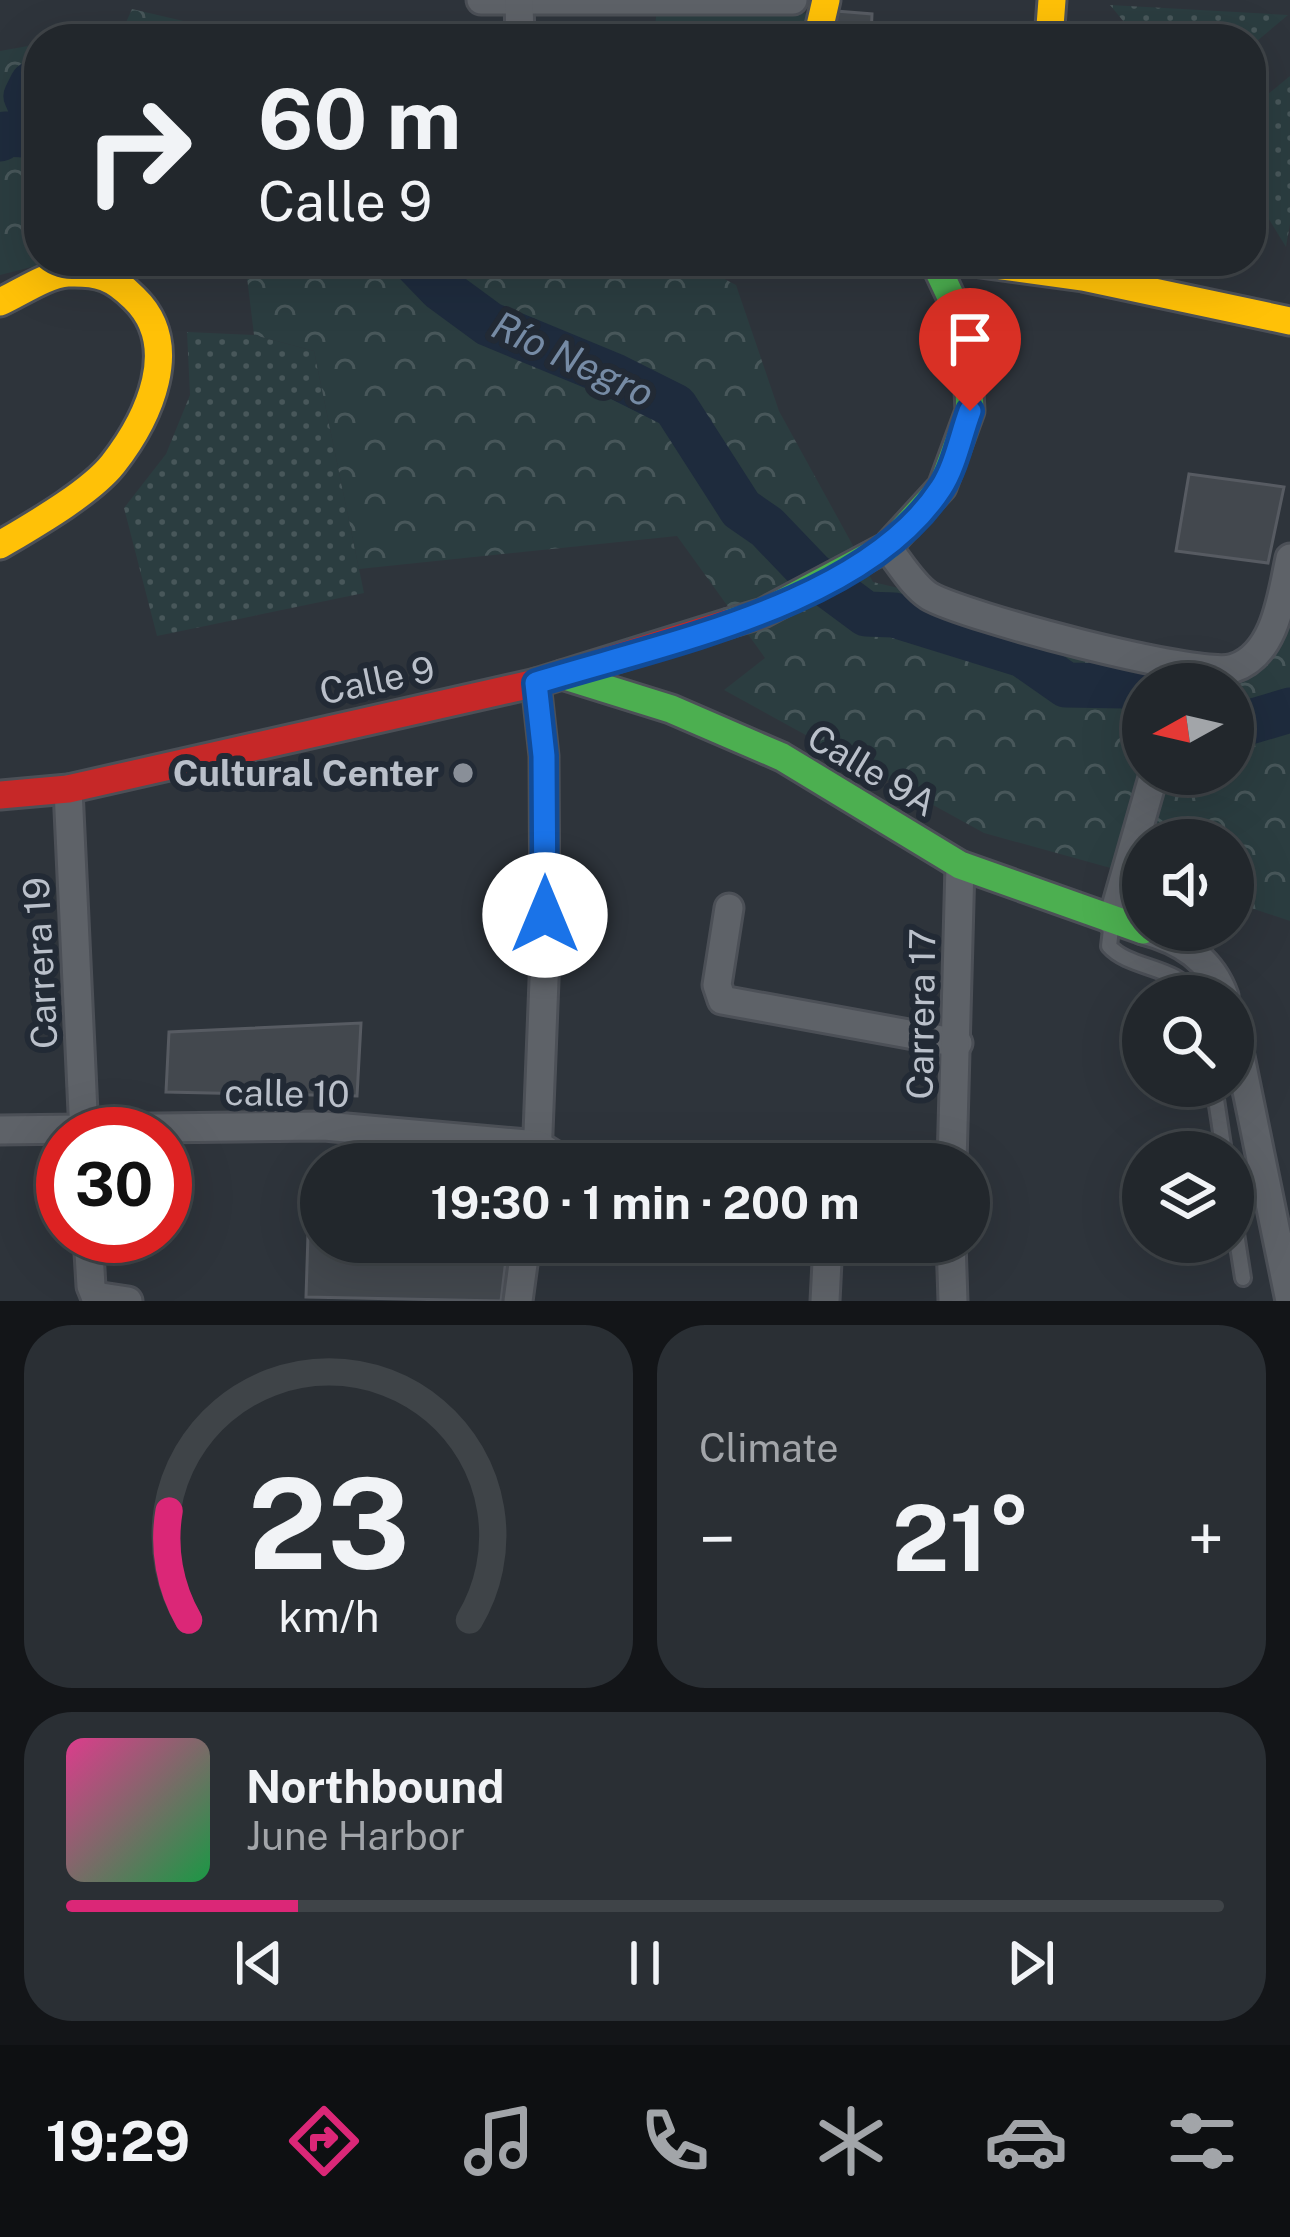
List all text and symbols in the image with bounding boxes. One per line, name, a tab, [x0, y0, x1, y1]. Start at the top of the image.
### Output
text: 60 m	[258, 69, 462, 168]
icon: right	[60, 72, 216, 228]
text: Calle 9	[258, 170, 432, 233]
pin	[919, 288, 1021, 411]
water label: Río Negro	[485, 302, 661, 416]
icon: arrive	[937, 306, 1003, 372]
street label: Calle 9	[316, 647, 438, 713]
north arrow	[1122, 663, 1254, 795]
map controls	[1122, 663, 1254, 1263]
street label: Calle 9A	[800, 715, 944, 825]
place label: Cultural Center	[173, 752, 439, 794]
marker: Cultural Center	[450, 760, 476, 786]
button: sound	[1122, 819, 1254, 951]
position arrow	[482, 852, 608, 978]
street label: Carrera 19	[15, 876, 65, 1050]
street label: Carrera 17	[899, 928, 943, 1100]
button: search	[1122, 975, 1254, 1107]
street label: calle 10	[224, 1071, 350, 1115]
speed limit sign: 30	[36, 1107, 192, 1263]
button: layers	[1122, 1131, 1254, 1263]
text: 19:30 · 1 min · 200 m	[431, 1176, 859, 1229]
text: Climate	[699, 1425, 839, 1471]
text: 23	[247, 1450, 410, 1597]
text: 21°	[892, 1485, 1031, 1591]
text: −	[699, 1500, 736, 1578]
text: +	[1187, 1500, 1224, 1578]
text: km/h	[278, 1590, 379, 1641]
text: Northbound	[246, 1760, 504, 1813]
text: June Harbor	[246, 1813, 465, 1859]
icon: previous	[226, 1930, 292, 1996]
icon: pause	[612, 1930, 678, 1996]
icon: next	[998, 1930, 1064, 1996]
icon: directions	[282, 2099, 366, 2183]
icon: music	[457, 2099, 541, 2183]
icon: phone	[633, 2099, 717, 2183]
icon: climate	[809, 2099, 893, 2183]
icon: car	[984, 2099, 1068, 2183]
icon: filters	[1160, 2099, 1244, 2183]
text: 19:29	[46, 2110, 190, 2173]

